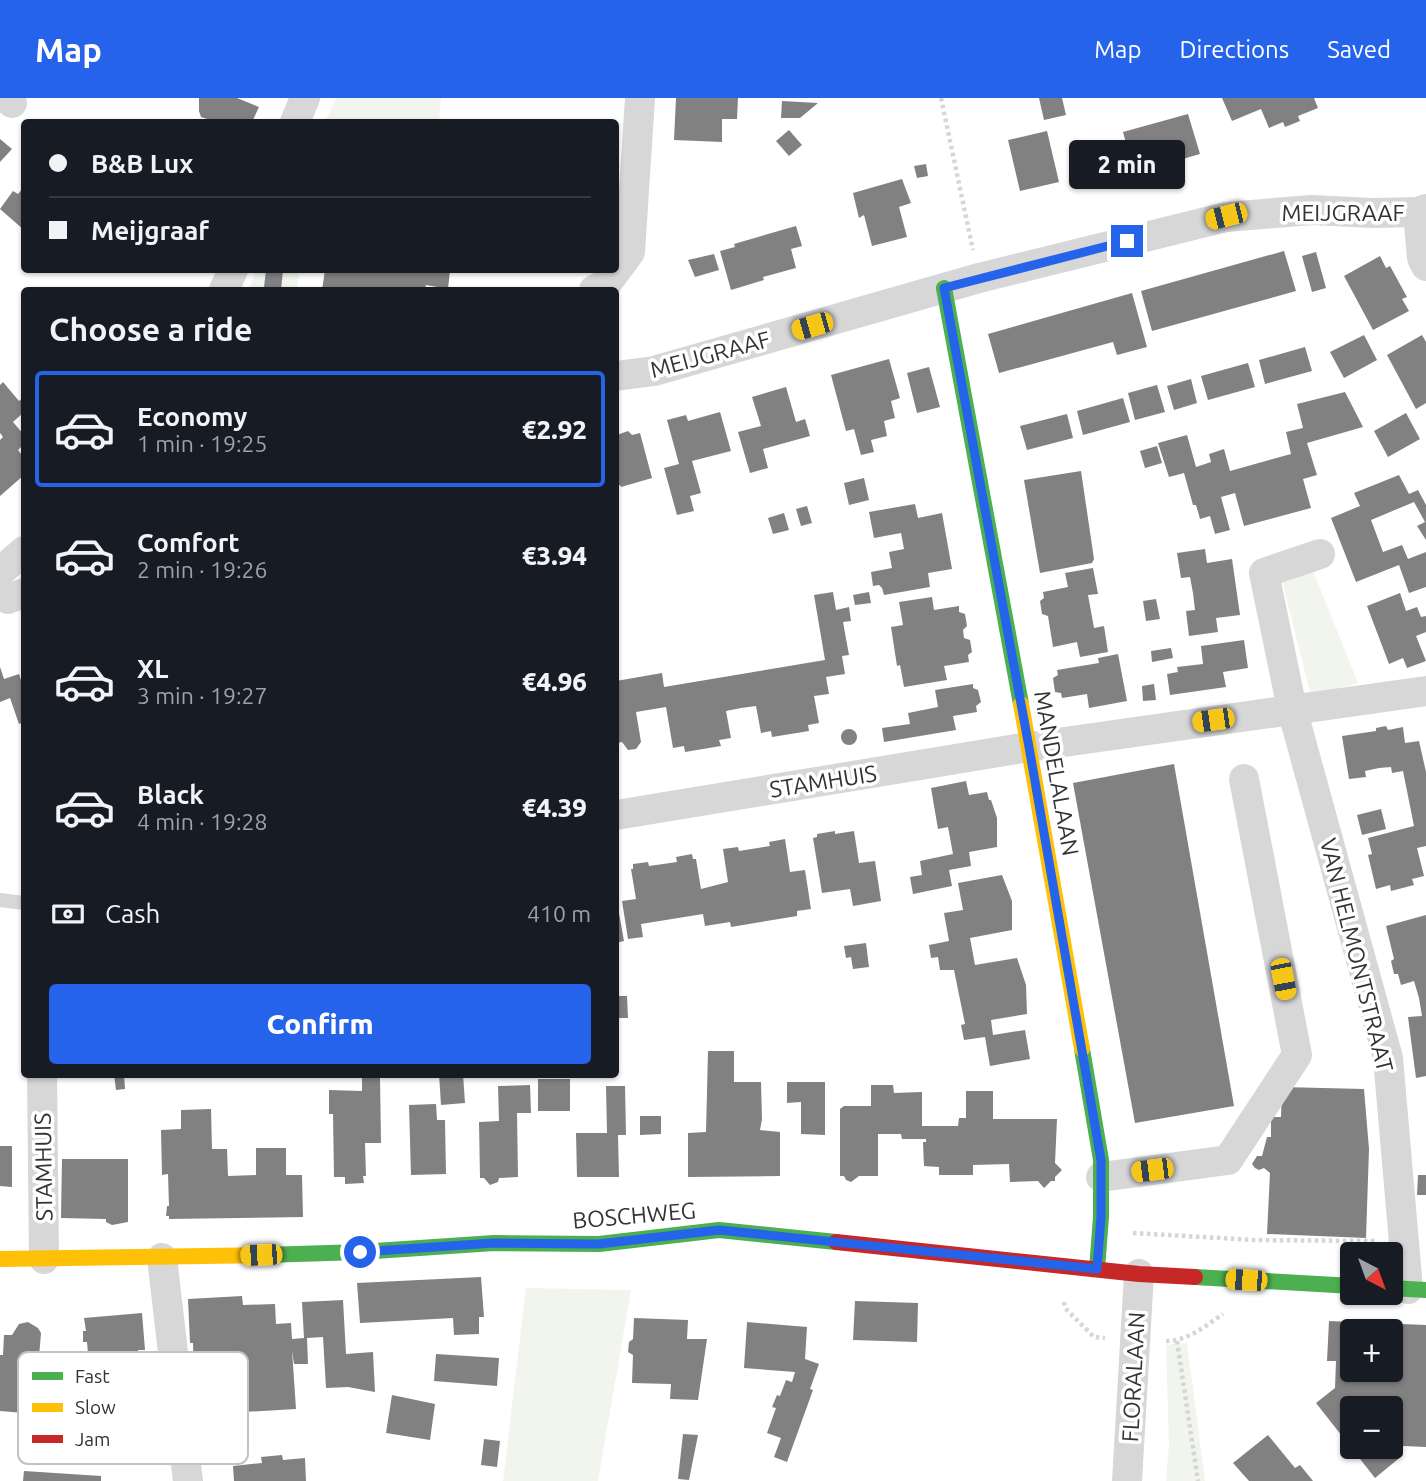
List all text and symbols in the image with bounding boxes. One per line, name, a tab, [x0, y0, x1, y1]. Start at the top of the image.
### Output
text: Map	[35, 31, 102, 68]
text: Map	[1094, 36, 1141, 63]
text: Directions	[1179, 36, 1289, 63]
text: Saved	[1327, 36, 1391, 63]
callout: 2 min	[1069, 139, 1185, 188]
text: B&B Lux	[91, 149, 193, 178]
text: 2 min	[1098, 152, 1156, 177]
street label: MEIJGRAAF	[1281, 200, 1405, 225]
car	[1204, 201, 1249, 231]
text: Meijgraaf	[91, 216, 209, 245]
route end	[1111, 225, 1143, 257]
car	[789, 310, 836, 342]
text: Choose a ride	[49, 311, 252, 347]
street label: MEIJGRAAF	[647, 326, 773, 382]
icon: car	[53, 398, 116, 461]
text: Economy	[137, 402, 247, 431]
text: €2.92	[522, 415, 587, 444]
text: 1 min · 19:25	[137, 431, 268, 456]
icon: car	[53, 524, 116, 587]
text: Comfort	[137, 528, 240, 557]
text: €3.94	[522, 541, 587, 570]
text: 2 min · 19:26	[137, 557, 268, 582]
icon: car	[53, 650, 116, 713]
text: XL	[137, 654, 168, 683]
text: €4.96	[522, 667, 587, 696]
text: 3 min · 19:27	[137, 683, 268, 708]
street label: MANDELALAAN	[1030, 688, 1084, 858]
car	[1191, 707, 1236, 733]
street label: STAMHUIS	[768, 760, 878, 802]
icon: car	[53, 776, 116, 839]
text: Black	[137, 780, 204, 809]
text: €4.39	[522, 793, 587, 822]
text: 4 min · 19:28	[137, 809, 268, 834]
street label: VAN HELMONTSTRAAT	[1316, 836, 1398, 1075]
icon: cash	[49, 895, 87, 933]
text: Cash	[105, 899, 160, 928]
text: 410 m	[527, 901, 591, 926]
car	[1269, 956, 1298, 1002]
button: Confirm	[49, 984, 591, 1064]
street label: STAMHUIS	[30, 1113, 56, 1221]
car	[1130, 1157, 1175, 1183]
street label: BOSCHWEG	[571, 1197, 697, 1233]
route start	[344, 1236, 376, 1268]
north arrow	[1340, 1242, 1404, 1306]
map controls	[1340, 1242, 1403, 1459]
car	[240, 1244, 283, 1266]
car	[1225, 1268, 1268, 1292]
street label: FLORALAAN	[1117, 1311, 1149, 1443]
button: +	[1340, 1319, 1403, 1382]
legend	[18, 1352, 248, 1464]
text: Fast	[75, 1365, 110, 1387]
text: Slow	[75, 1396, 116, 1418]
button: −	[1340, 1396, 1403, 1459]
text: Jam	[75, 1428, 111, 1450]

